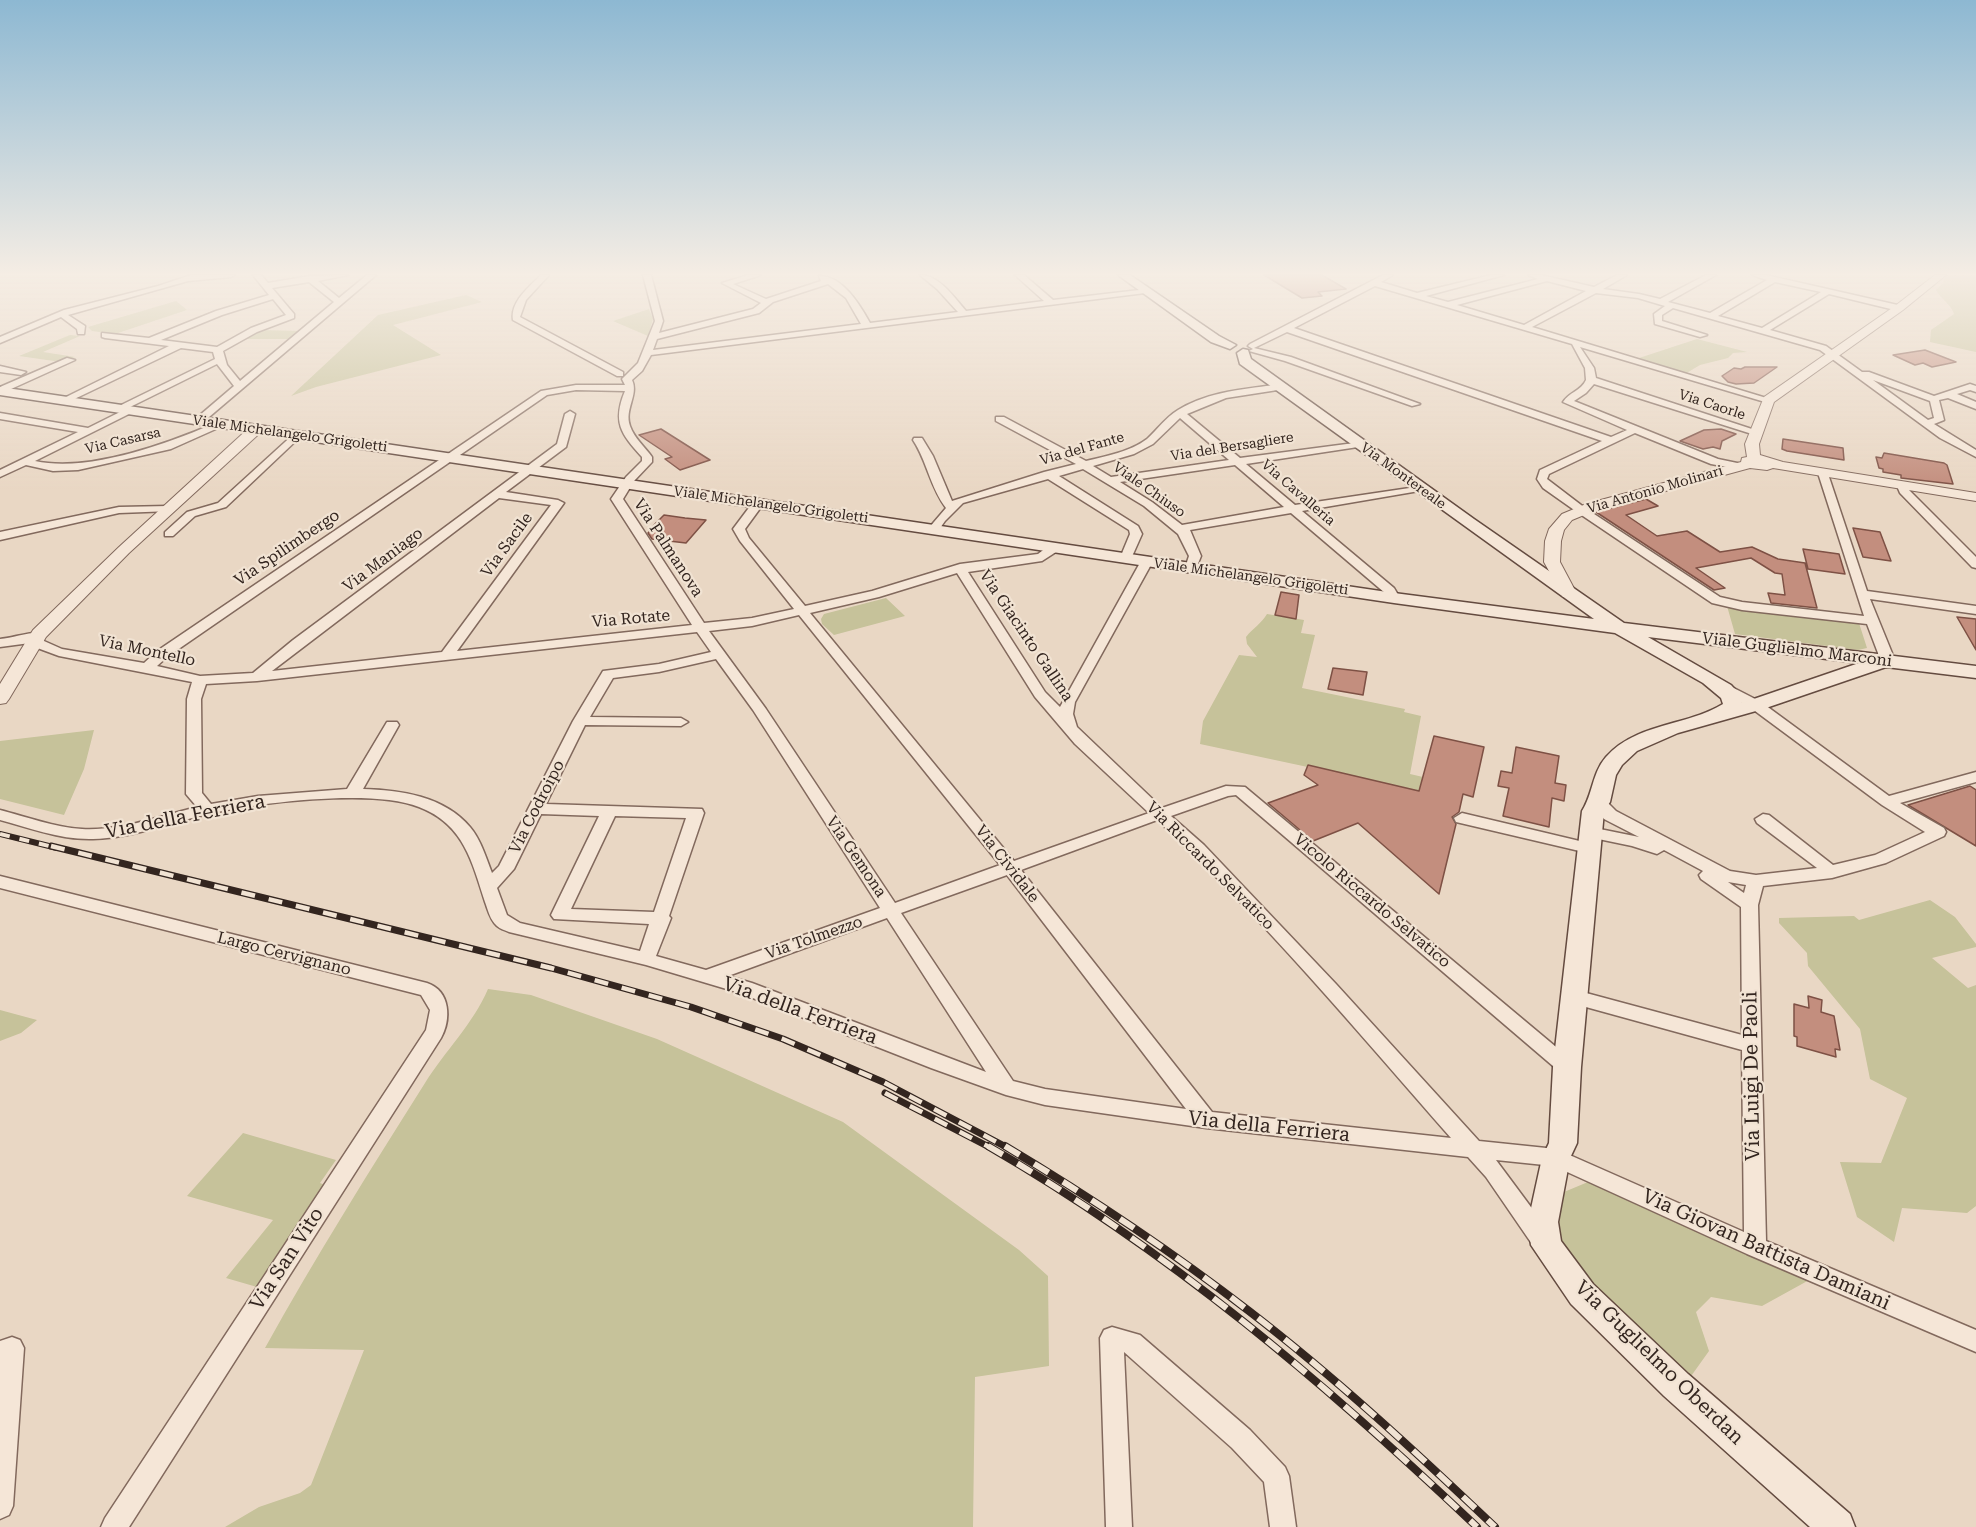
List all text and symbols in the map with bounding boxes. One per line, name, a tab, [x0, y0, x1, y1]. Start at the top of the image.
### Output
street label: Via Caorle	[1676, 386, 1748, 424]
street label: Viale Michelangelo Grigoletti	[191, 412, 389, 456]
street label: Via Casarsa	[84, 424, 162, 458]
street label: Via del Fante	[1038, 429, 1126, 469]
street label: Via del Bersagliere	[1169, 429, 1295, 465]
street label: Via Montereale	[1357, 439, 1449, 513]
street label: Via Cavalleria	[1258, 456, 1338, 530]
street label: Viale Chiuso	[1109, 459, 1189, 521]
street label: Via Antonio Molinari	[1585, 463, 1725, 517]
street label: Viale Michelangelo Grigoletti	[672, 483, 870, 527]
street label: Via Palmanova	[629, 495, 707, 601]
street label: Via Spilimbergo	[231, 506, 343, 590]
street label: Via Sacile	[477, 509, 537, 581]
street label: Via Maniago	[339, 524, 427, 596]
street label: Viale Michelangelo Grigoletti	[1152, 555, 1350, 599]
street label: Via Giacinto Gallina	[975, 567, 1077, 705]
street label: Via Rotate	[591, 606, 671, 632]
street label: Viale Guglielmo Marconi	[1701, 629, 1893, 671]
street label: Via Montello	[97, 631, 197, 671]
street label: Via Codroipo	[505, 757, 569, 857]
street label: Via della Ferriera	[103, 790, 267, 844]
street label: Via Riccardo Selvatico	[1142, 798, 1278, 934]
street label: Via Gemona	[822, 813, 890, 901]
street label: Via Cividale	[971, 822, 1043, 906]
street label: Vicolo Riccardo Selvatico	[1290, 830, 1454, 972]
street label: Via Tolmezzo	[763, 912, 865, 964]
street label: Largo Cervignano	[215, 928, 353, 980]
street label: Via della Ferriera	[719, 972, 881, 1050]
street label: Via Luigi De Paoli	[1739, 991, 1765, 1161]
street label: Via della Ferriera	[1187, 1107, 1351, 1147]
street label: Via Giovan Battista Damiani	[1638, 1184, 1894, 1316]
street label: Via San Vito	[245, 1203, 329, 1315]
street label: Via Guglielmo Oberdan	[1570, 1276, 1748, 1450]

